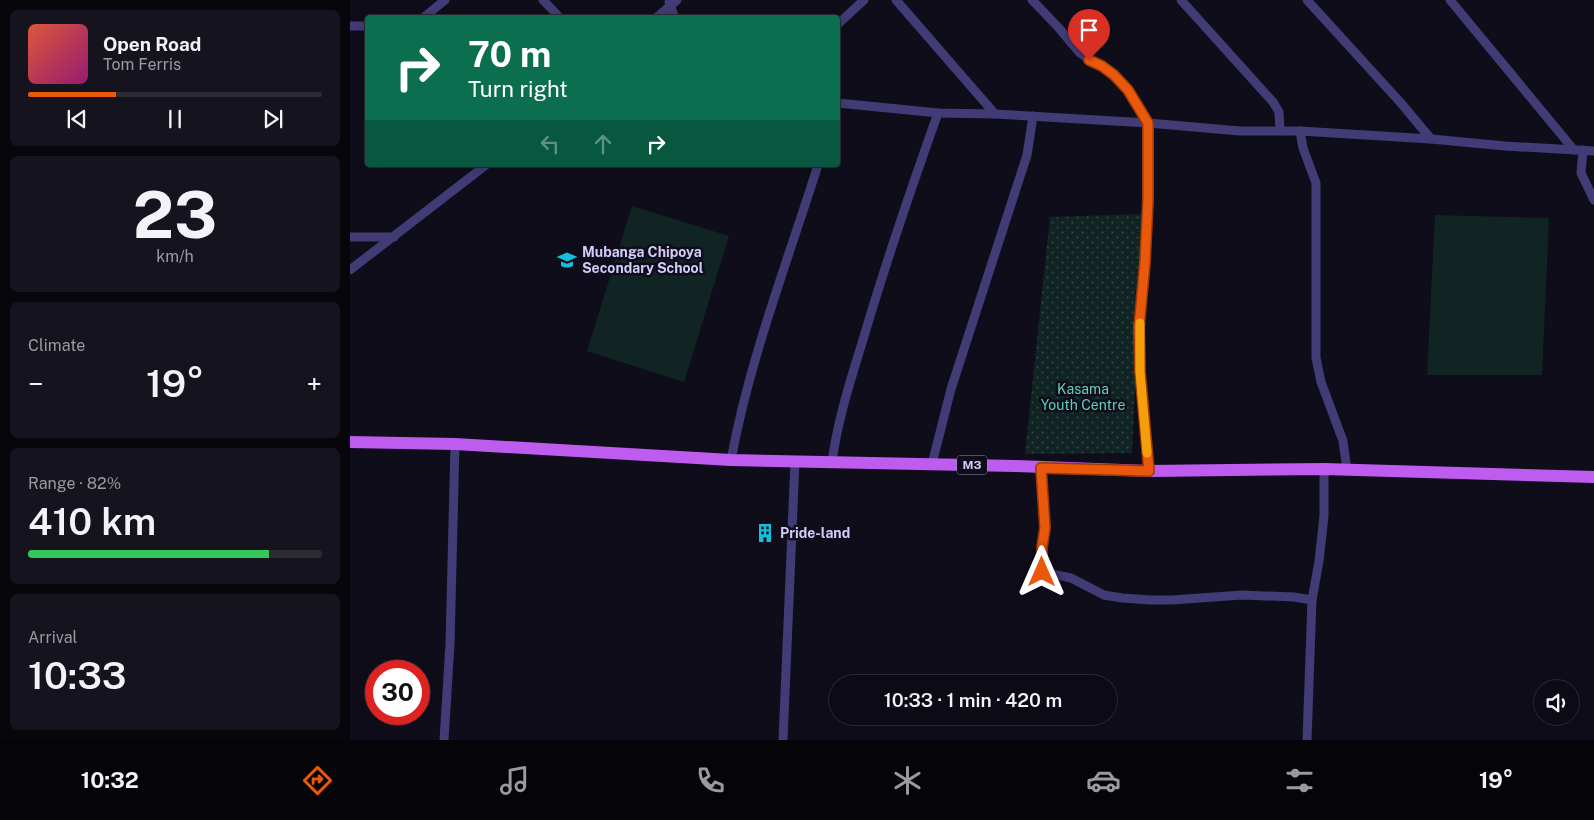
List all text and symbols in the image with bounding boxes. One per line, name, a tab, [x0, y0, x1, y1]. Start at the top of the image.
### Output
pin	[1068, 9, 1110, 60]
icon: arrive	[1075, 16, 1103, 44]
text: Open Road	[103, 33, 201, 55]
text: 70 m	[468, 34, 551, 75]
icon: right	[385, 35, 450, 100]
text: Tom Ferris	[103, 55, 181, 74]
text: Turn right	[468, 76, 568, 102]
icon: previous	[63, 105, 91, 133]
icon: pause	[161, 105, 189, 133]
icon: next	[259, 105, 287, 133]
icon: left	[536, 130, 564, 158]
icon: ahead	[589, 130, 617, 158]
icon: right	[642, 130, 670, 158]
text: 23	[133, 176, 217, 253]
place label: Mubanga Chipoya Secondary School	[582, 244, 704, 276]
text: km/h	[156, 247, 194, 266]
school or university icon: Mubanga Chipoya Secondary School	[556, 249, 578, 271]
text: Climate	[28, 336, 85, 355]
text: 19°	[146, 361, 204, 406]
text: −	[28, 367, 44, 400]
text: +	[306, 367, 322, 400]
park label: Kasama Youth Centre	[1041, 381, 1125, 413]
road number: M3	[957, 456, 987, 474]
text: Range · 82%	[28, 474, 121, 493]
text: 410 km	[28, 499, 156, 544]
building icon: Pride-land	[754, 522, 776, 544]
place label: Pride-land	[780, 525, 850, 541]
position arrow	[1015, 545, 1067, 597]
text: Arrival	[28, 628, 77, 647]
text: 10:33	[28, 653, 126, 698]
speed limit sign: 30	[365, 660, 430, 725]
map controls	[1534, 680, 1579, 725]
button: sound	[1534, 680, 1579, 725]
text: 10:33 · 1 min · 420 m	[884, 689, 1062, 711]
icon: directions	[300, 763, 335, 798]
icon: music	[497, 763, 532, 798]
icon: phone	[693, 763, 728, 798]
icon: climate	[890, 763, 925, 798]
icon: car	[1086, 763, 1121, 798]
icon: filters	[1282, 763, 1317, 798]
text: 10:32	[81, 767, 139, 793]
text: 19°	[1479, 767, 1513, 793]

